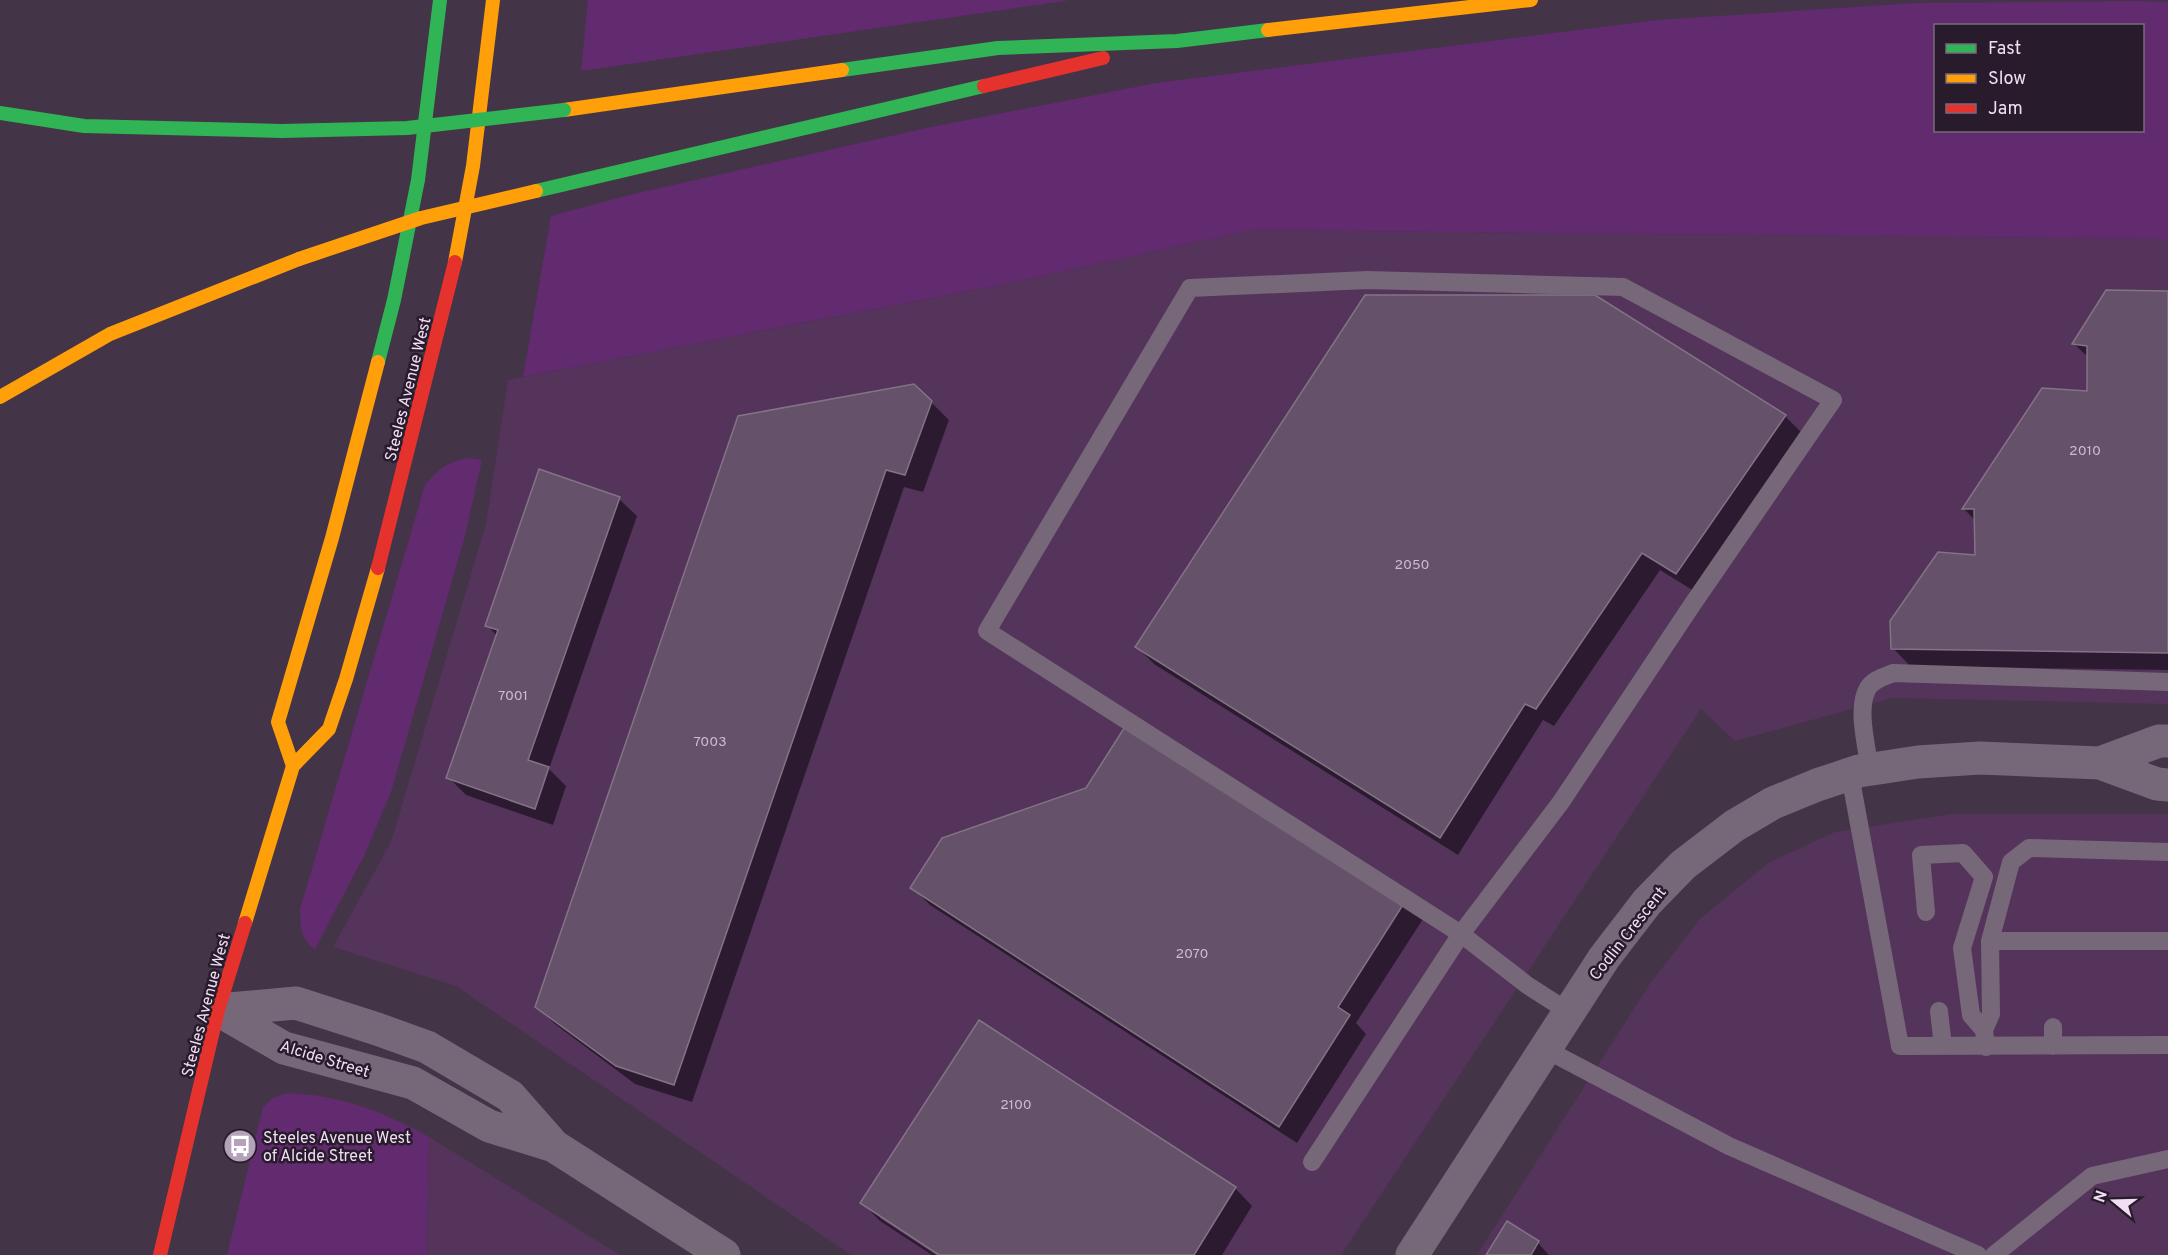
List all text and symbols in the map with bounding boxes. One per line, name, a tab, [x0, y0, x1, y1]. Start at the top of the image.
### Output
legend	[1934, 24, 2144, 132]
text: Fast	[1988, 38, 2021, 61]
text: Slow	[1988, 68, 2026, 91]
text: Jam	[1988, 98, 2023, 121]
street label: Steeles Avenue West	[381, 315, 437, 464]
house number: 2010	[2069, 443, 2101, 460]
house number: 2050	[1394, 557, 1430, 574]
house number: 7001	[498, 688, 528, 705]
house number: 7003	[693, 734, 727, 751]
street label: Codlin Crescent	[1586, 883, 1671, 985]
street label: Steeles Avenue West	[178, 931, 236, 1080]
house number: 2070	[1175, 946, 1209, 963]
street label: Alcide Street	[277, 1037, 372, 1083]
house number: 2100	[1000, 1097, 1032, 1114]
bus stop icon: Steeles Avenue West of Alcide Street	[222, 1128, 258, 1164]
place label: Steeles Avenue West of Alcide Street	[263, 1129, 411, 1167]
north arrow	[2084, 1171, 2144, 1231]
text: N	[2090, 1188, 2113, 1205]

